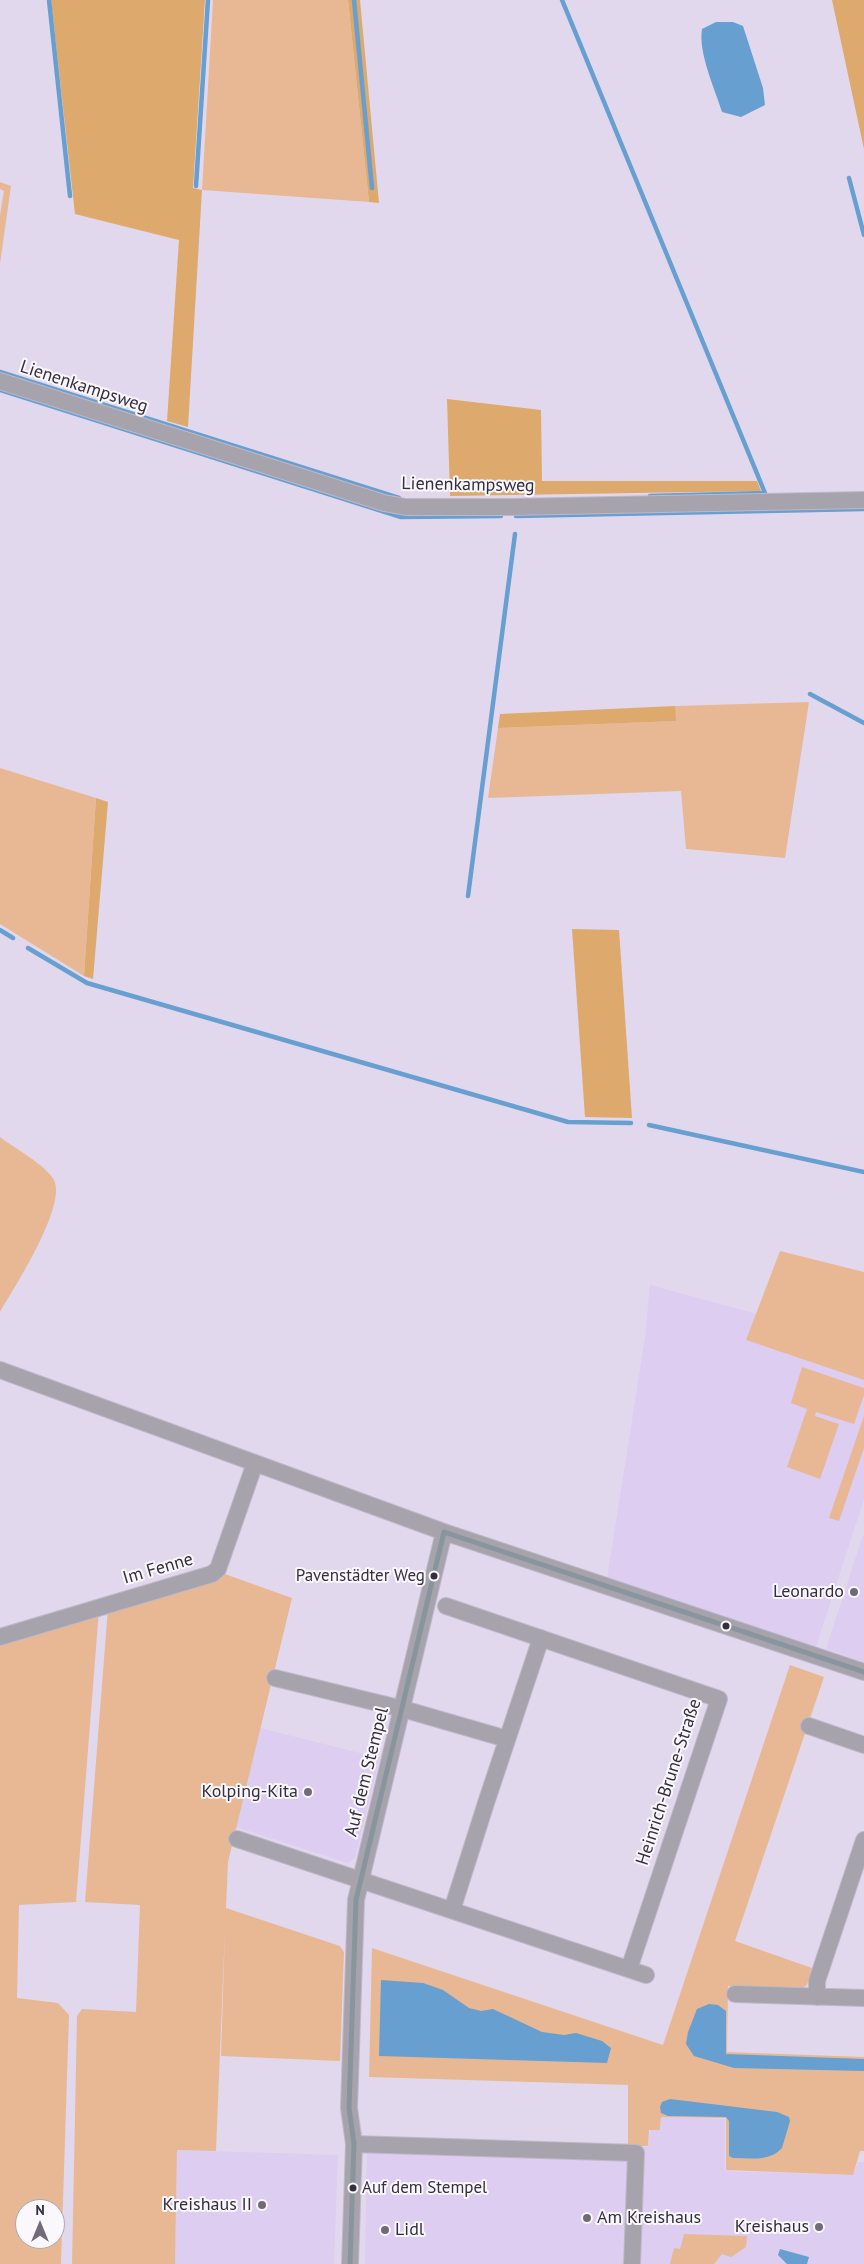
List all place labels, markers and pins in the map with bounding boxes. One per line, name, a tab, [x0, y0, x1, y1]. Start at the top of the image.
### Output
place label: Pavenstädter Weg	[296, 1566, 425, 1586]
marker: Pavenstädter Weg	[429, 1571, 439, 1581]
place label: Leonardo	[773, 1581, 844, 1603]
marker: Leonardo	[848, 1586, 860, 1598]
unlabelled marker	[721, 1621, 731, 1631]
place label: Kolping-Kita	[202, 1781, 298, 1803]
marker: Kolping-Kita	[302, 1786, 314, 1798]
place label: Auf dem Stempel	[362, 2178, 487, 2198]
marker: Auf dem Stempel	[348, 2183, 358, 2193]
place label: Kreishaus II	[163, 2194, 252, 2216]
marker: Kreishaus II	[256, 2199, 268, 2211]
place label: Am Kreishaus	[597, 2207, 701, 2229]
marker: Am Kreishaus	[581, 2212, 593, 2224]
place label: Kreishaus	[735, 2216, 809, 2238]
place label: Lidl	[395, 2219, 424, 2241]
marker: Kreishaus	[813, 2221, 825, 2233]
marker: Lidl	[379, 2224, 391, 2236]

